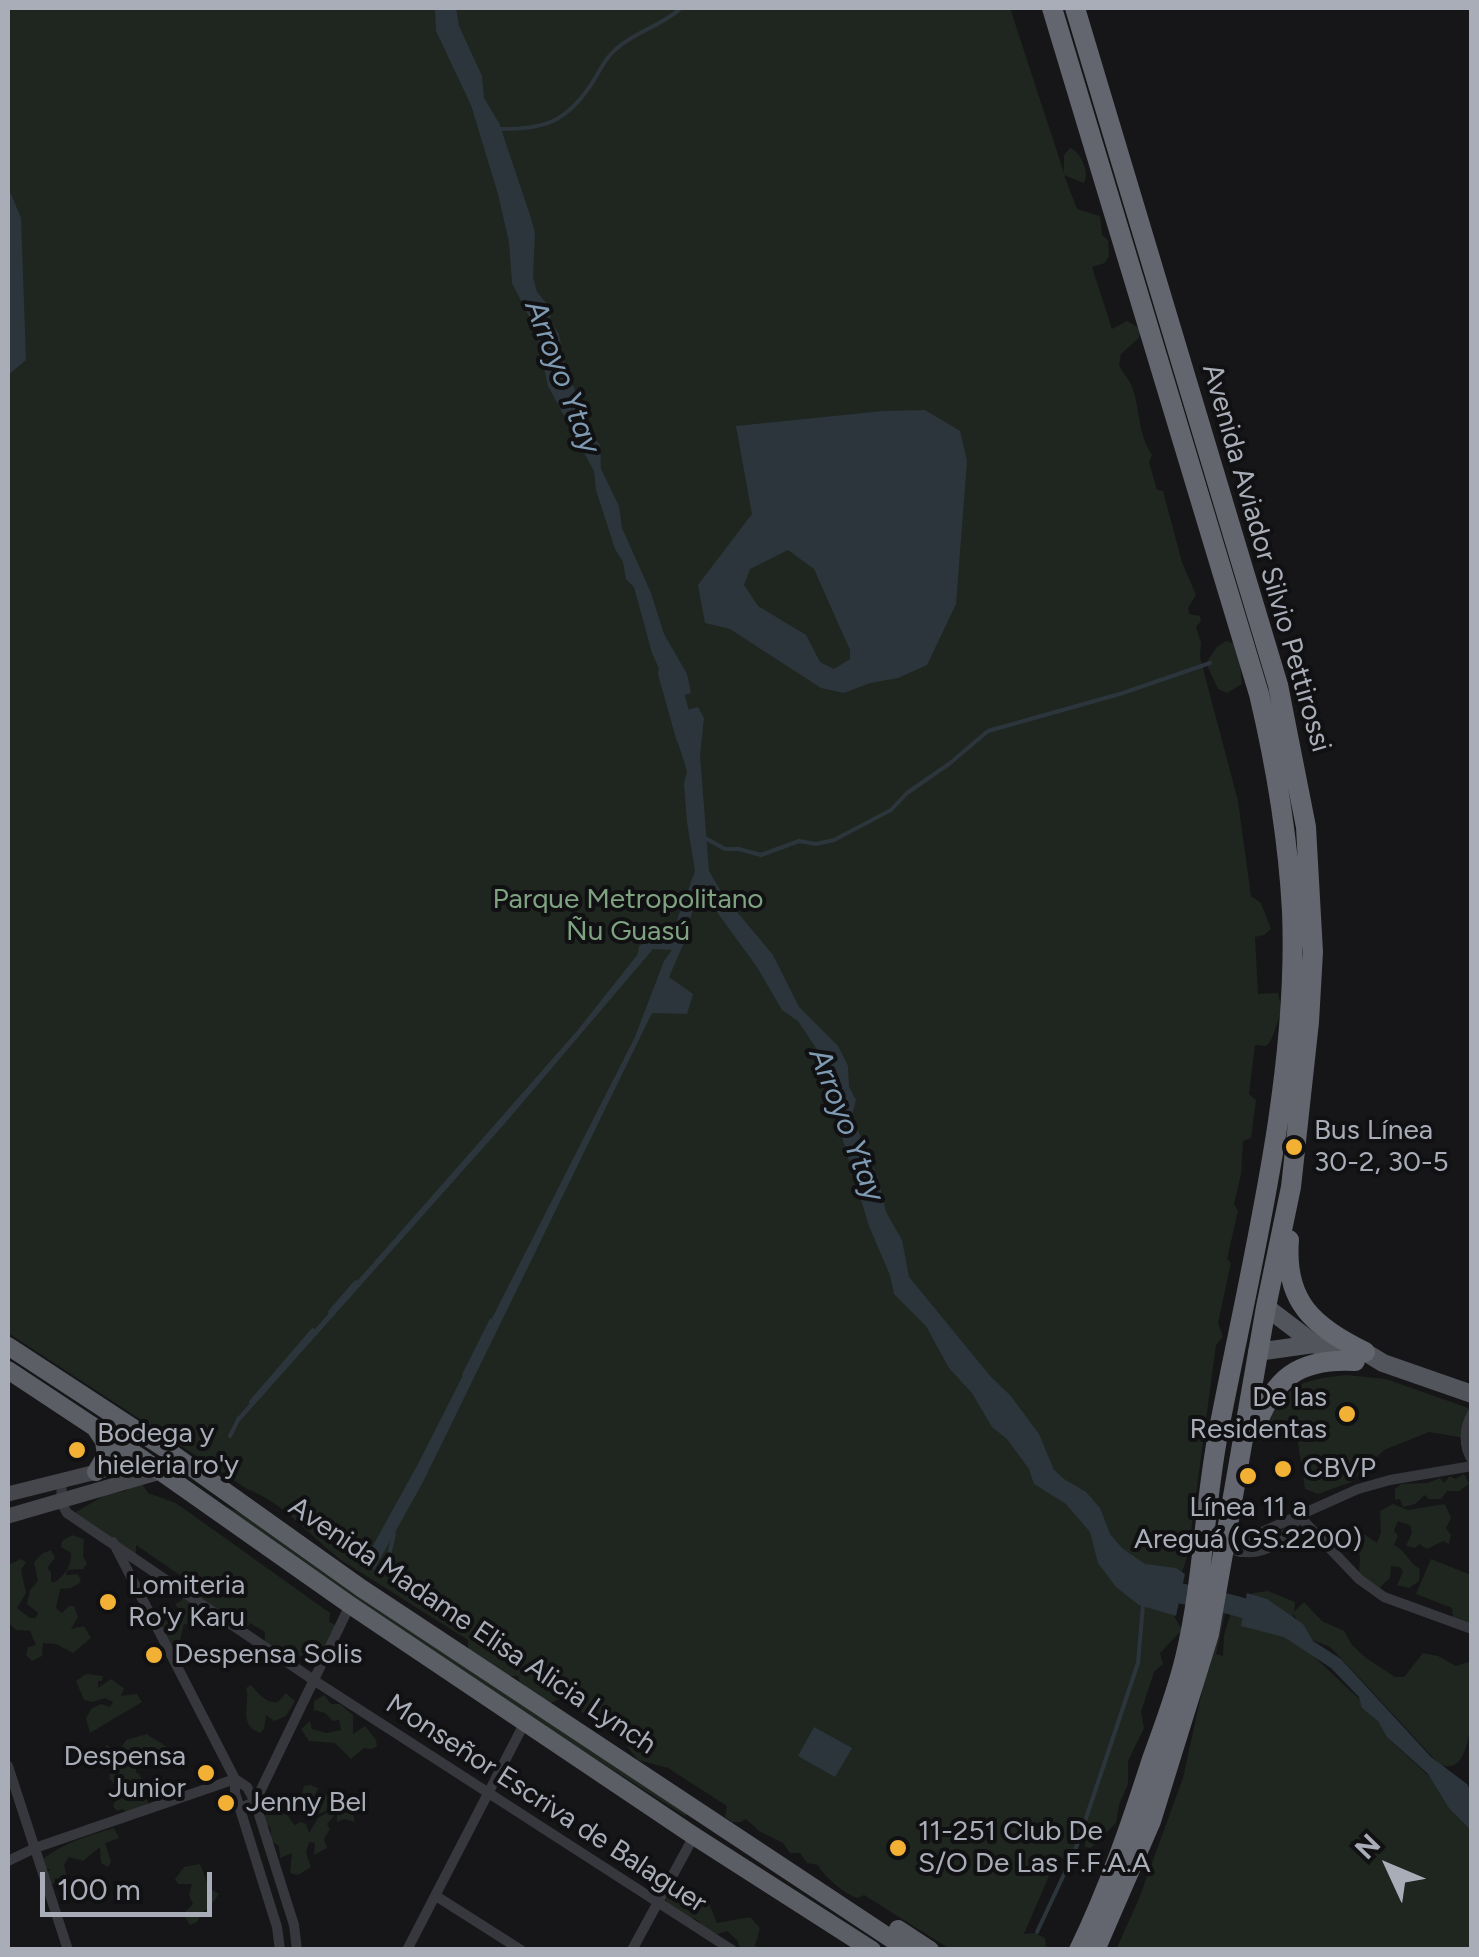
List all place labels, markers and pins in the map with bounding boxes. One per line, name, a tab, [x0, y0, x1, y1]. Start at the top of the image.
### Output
place label: Bus Línea 30-2, 30-5	[1314, 1114, 1449, 1180]
marker: Bus Línea 30-2, 30-5	[1283, 1136, 1305, 1158]
place label: De las Residentas	[1189, 1381, 1327, 1447]
marker: De las Residentas	[1336, 1403, 1358, 1425]
place label: Bodega y hieleria ro'y	[97, 1417, 239, 1483]
marker: Bodega y hieleria ro'y	[66, 1439, 88, 1461]
place label: CBVP	[1303, 1452, 1376, 1486]
marker: CBVP	[1272, 1458, 1294, 1480]
marker: Línea 11 a Areguá (GS.2200)	[1237, 1465, 1259, 1487]
place label: Línea 11 a Areguá (GS.2200)	[1134, 1491, 1362, 1557]
place label: Lomiteria Ro'y Karu	[128, 1569, 245, 1635]
marker: Lomiteria Ro'y Karu	[97, 1591, 119, 1613]
place label: Despensa Solis	[174, 1638, 362, 1672]
marker: Despensa Solis	[143, 1644, 165, 1666]
place label: Despensa Junior	[64, 1740, 186, 1806]
marker: Despensa Junior	[195, 1762, 217, 1784]
place label: Jenny Bel	[246, 1786, 367, 1820]
marker: Jenny Bel	[215, 1792, 237, 1814]
place label: 11-251 Club De S/O De Las F.F.A.A	[918, 1815, 1151, 1881]
marker: 11-251 Club De S/O De Las F.F.A.A	[887, 1837, 909, 1859]

